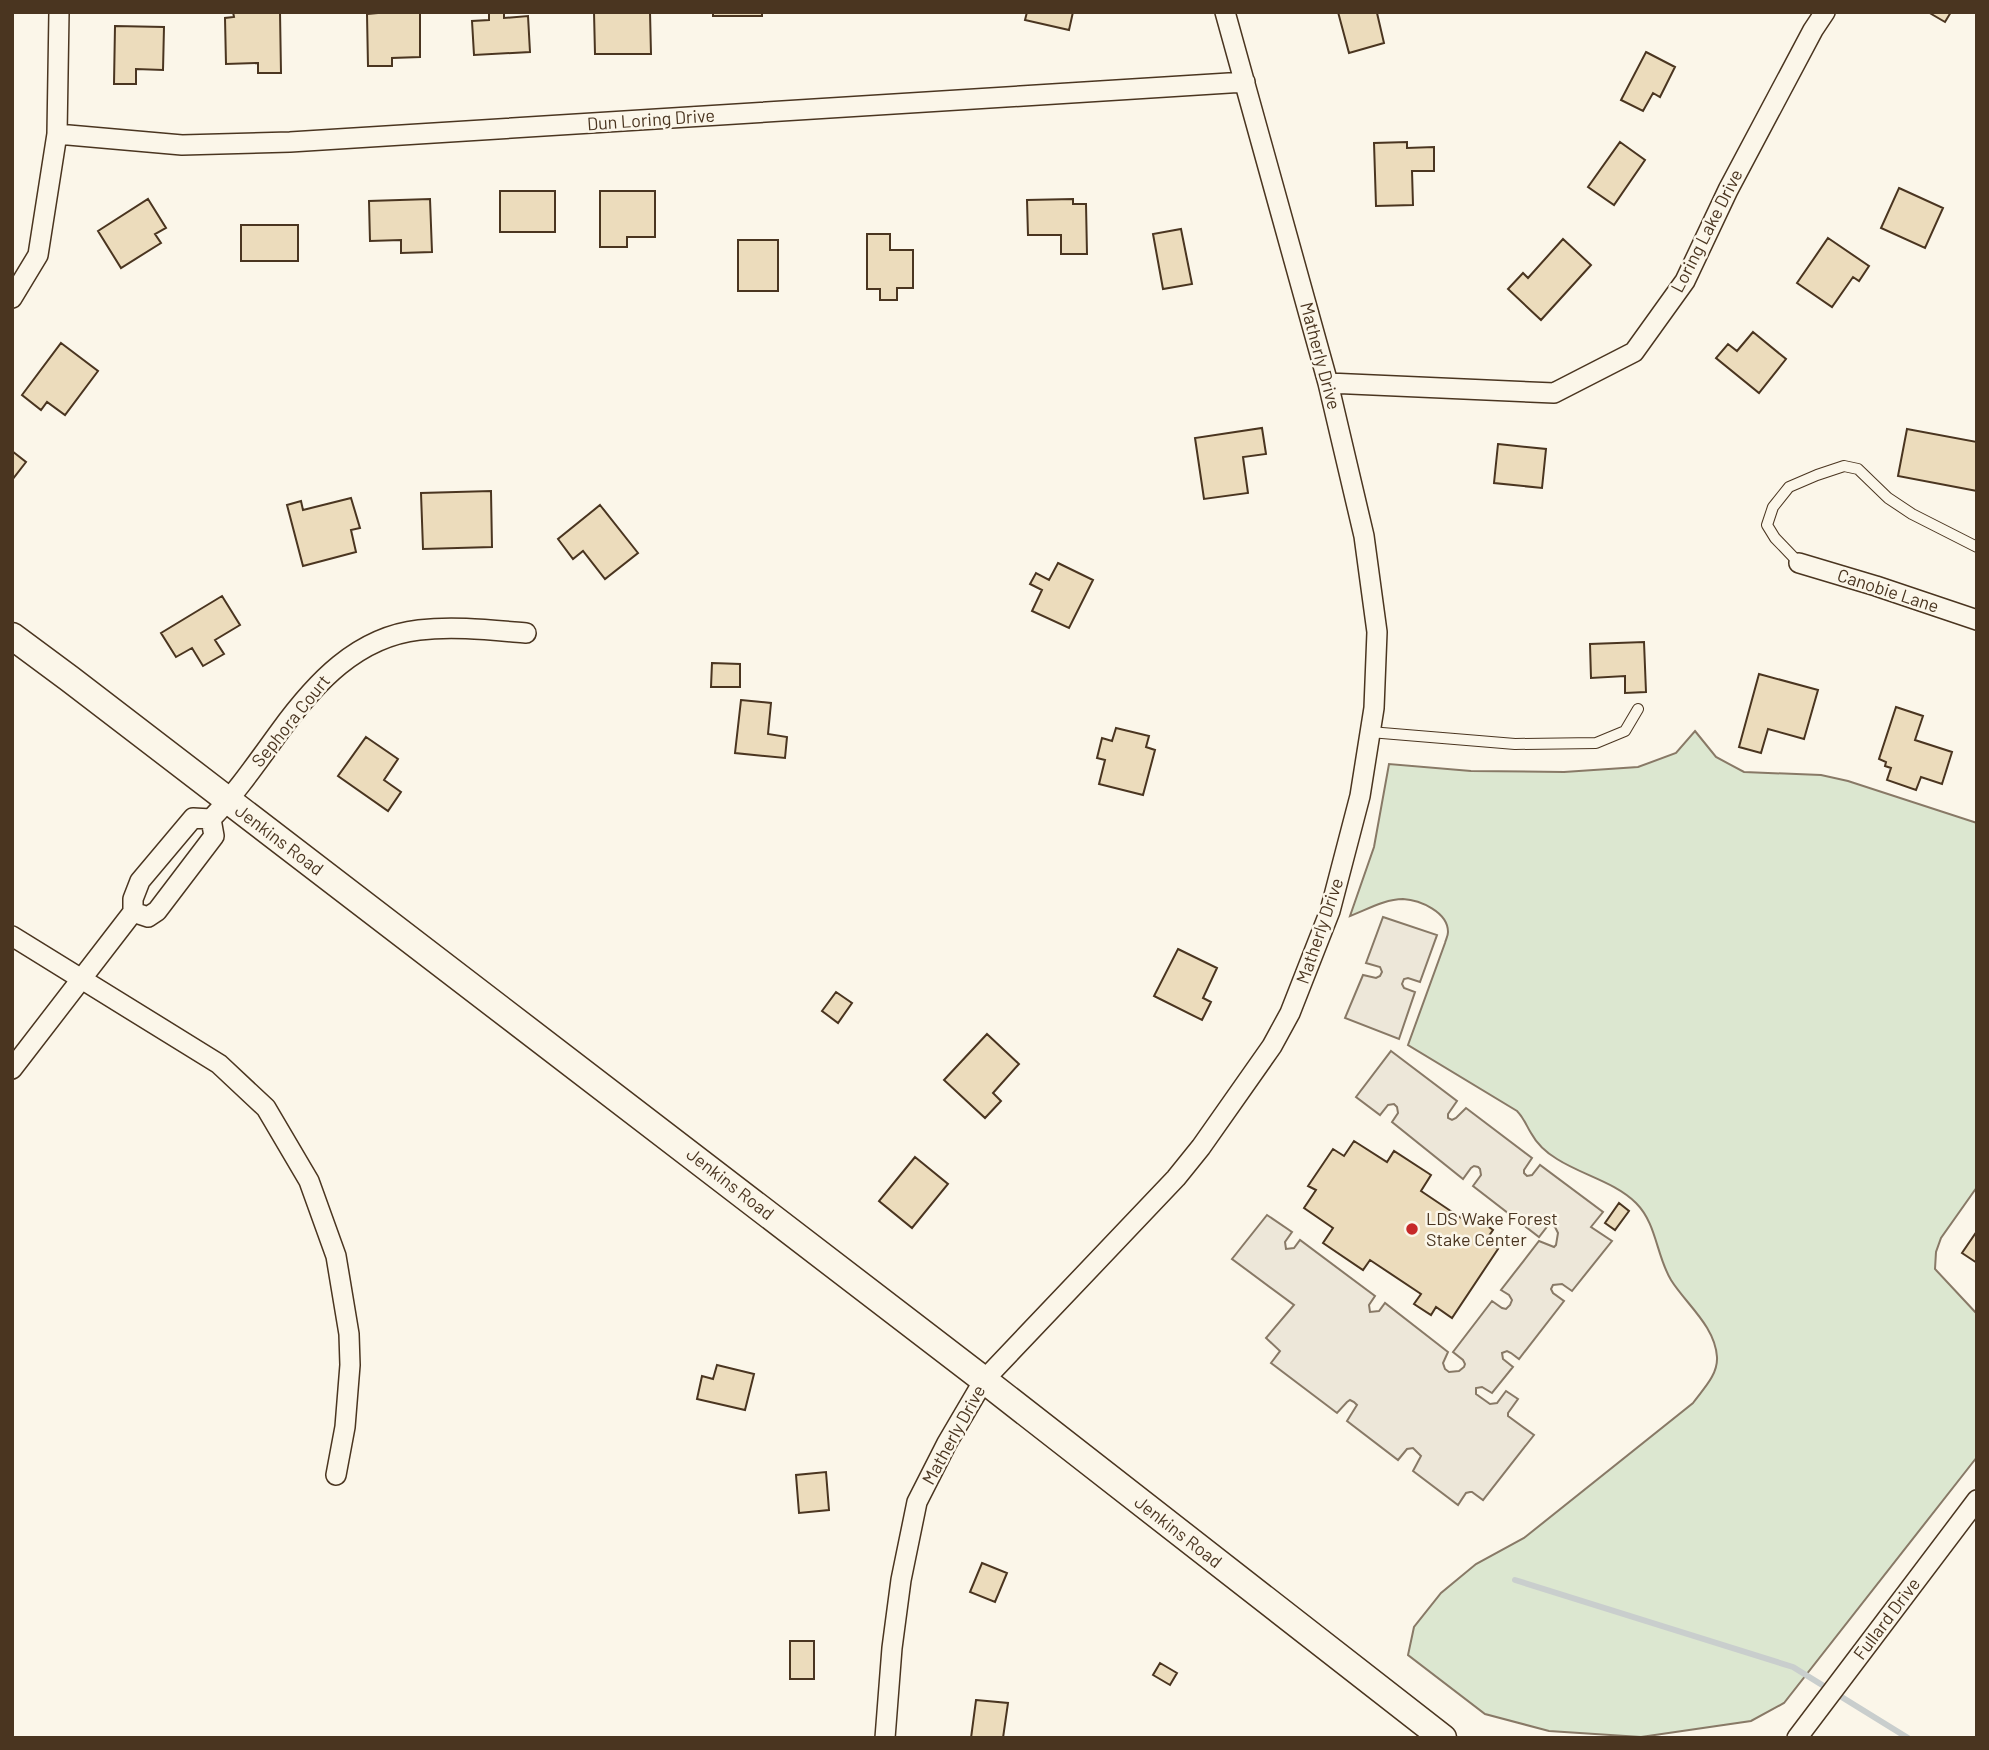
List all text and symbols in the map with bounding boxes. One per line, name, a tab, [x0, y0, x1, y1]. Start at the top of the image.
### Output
street label: Dun Loring Drive	[586, 104, 716, 134]
street label: Loring Lake Drive	[1666, 165, 1747, 296]
street label: Matherly Drive	[1296, 300, 1346, 412]
street label: Canobie Lane	[1835, 563, 1942, 617]
street label: Sephora Court	[246, 670, 334, 771]
street label: Jenkins Road	[231, 799, 328, 880]
street label: Matherly Drive	[1291, 875, 1347, 986]
street label: Jenkins Road	[682, 1142, 779, 1224]
place label: LDS Wake Forest Stake Center	[1426, 1207, 1558, 1250]
marker: LDS Wake Forest Stake Center	[1404, 1221, 1420, 1237]
street label: Matherly Drive	[917, 1381, 990, 1488]
street label: Jenkins Road	[1130, 1490, 1227, 1572]
street label: Fullard Drive	[1848, 1573, 1924, 1664]

